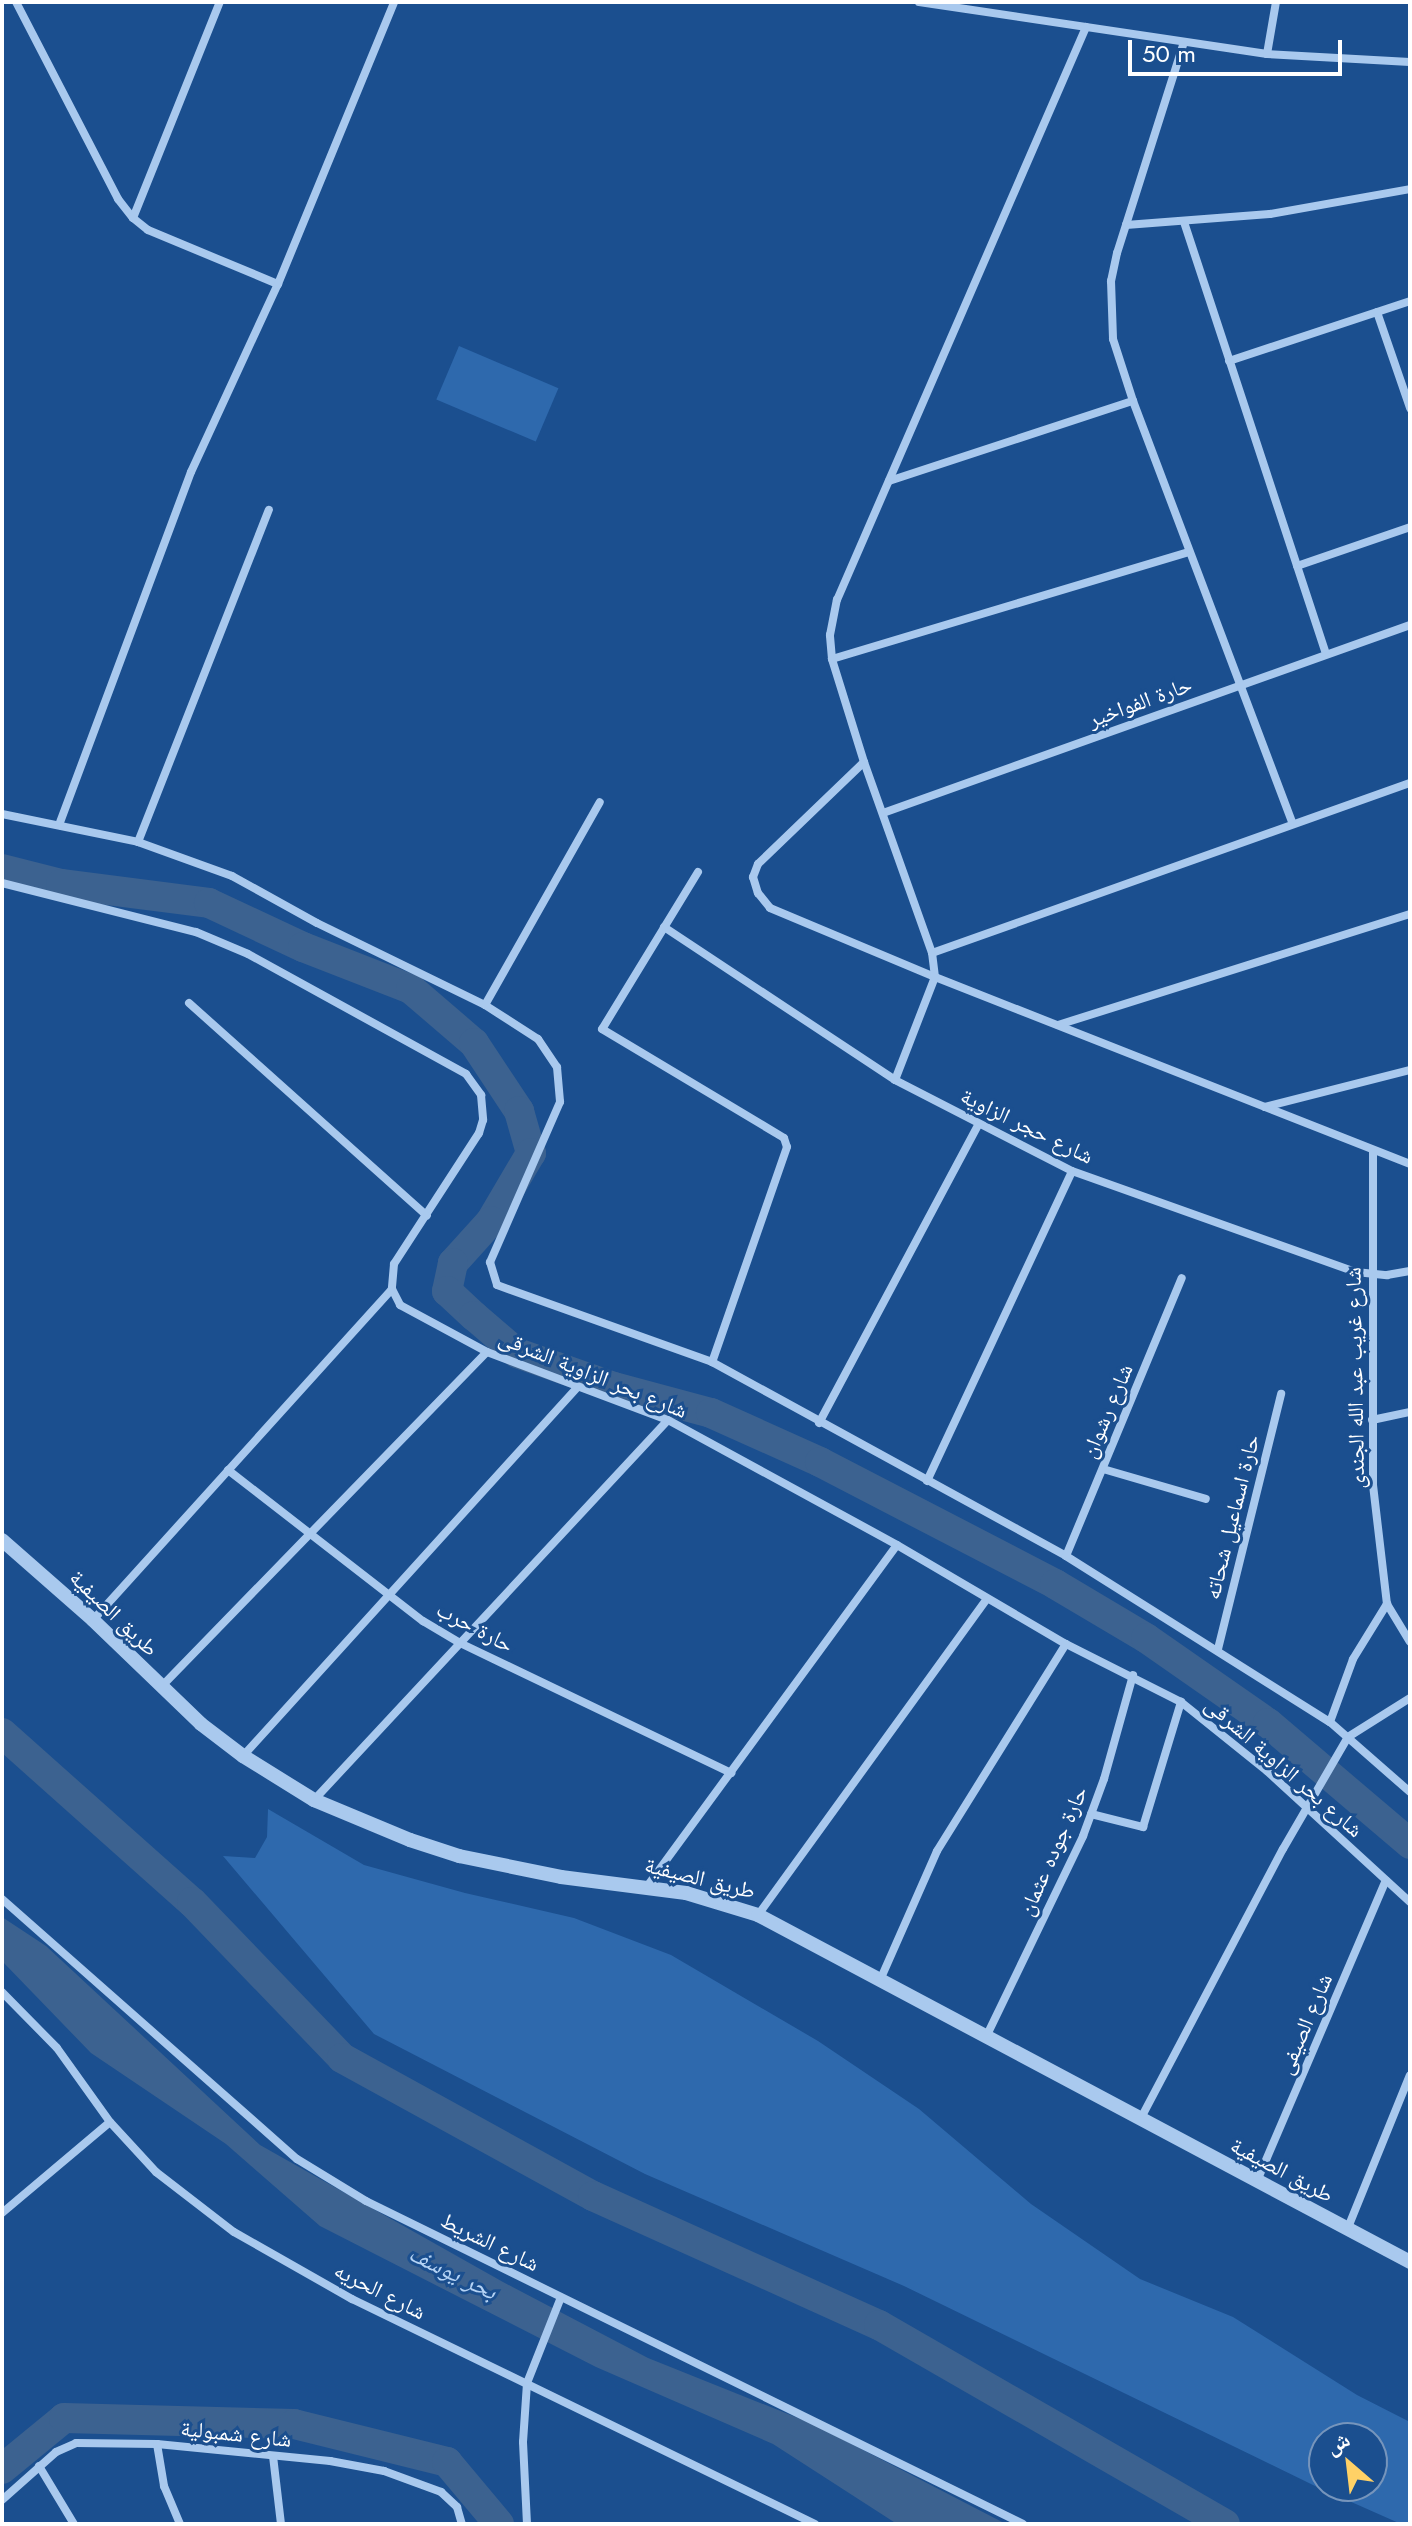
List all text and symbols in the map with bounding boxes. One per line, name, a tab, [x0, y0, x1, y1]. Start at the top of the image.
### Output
scale bar	[1132, 24, 1346, 74]
text: 50 m	[1142, 36, 1196, 71]
street label: حارة الفواخير	[1085, 671, 1195, 733]
street label: شارع حجر الزاوية	[956, 1082, 1098, 1170]
street label: شارع غريب عبد الله الجندى	[1340, 1267, 1370, 1489]
street label: شارع بحر الزاوية الشرقى	[495, 1324, 691, 1424]
street label: شارع رشوان	[1075, 1360, 1139, 1462]
street label: حارة اسماعيل شحاته	[1199, 1432, 1265, 1602]
street label: طريق الصيفية	[64, 1564, 164, 1662]
street label: حارة حرب	[432, 1596, 518, 1658]
street label: شارع بحر الزاوية الشرقى	[1200, 1691, 1368, 1843]
street label: حارة جوده عثمان	[1013, 1782, 1093, 1920]
street label: طريق الصيفية	[642, 1852, 758, 1904]
street label: شارع الصيفى	[1272, 1970, 1338, 2078]
street label: طريق الصيفية	[1226, 2132, 1338, 2208]
street label: شارع الشريط	[436, 2207, 544, 2277]
water label: بحر يوسف	[404, 2238, 502, 2306]
street label: شارع الحريه	[330, 2257, 430, 2325]
street label: شارع شمبولية	[179, 2415, 293, 2453]
north arrow	[1308, 2422, 1388, 2502]
text: ش	[1320, 2423, 1355, 2462]

